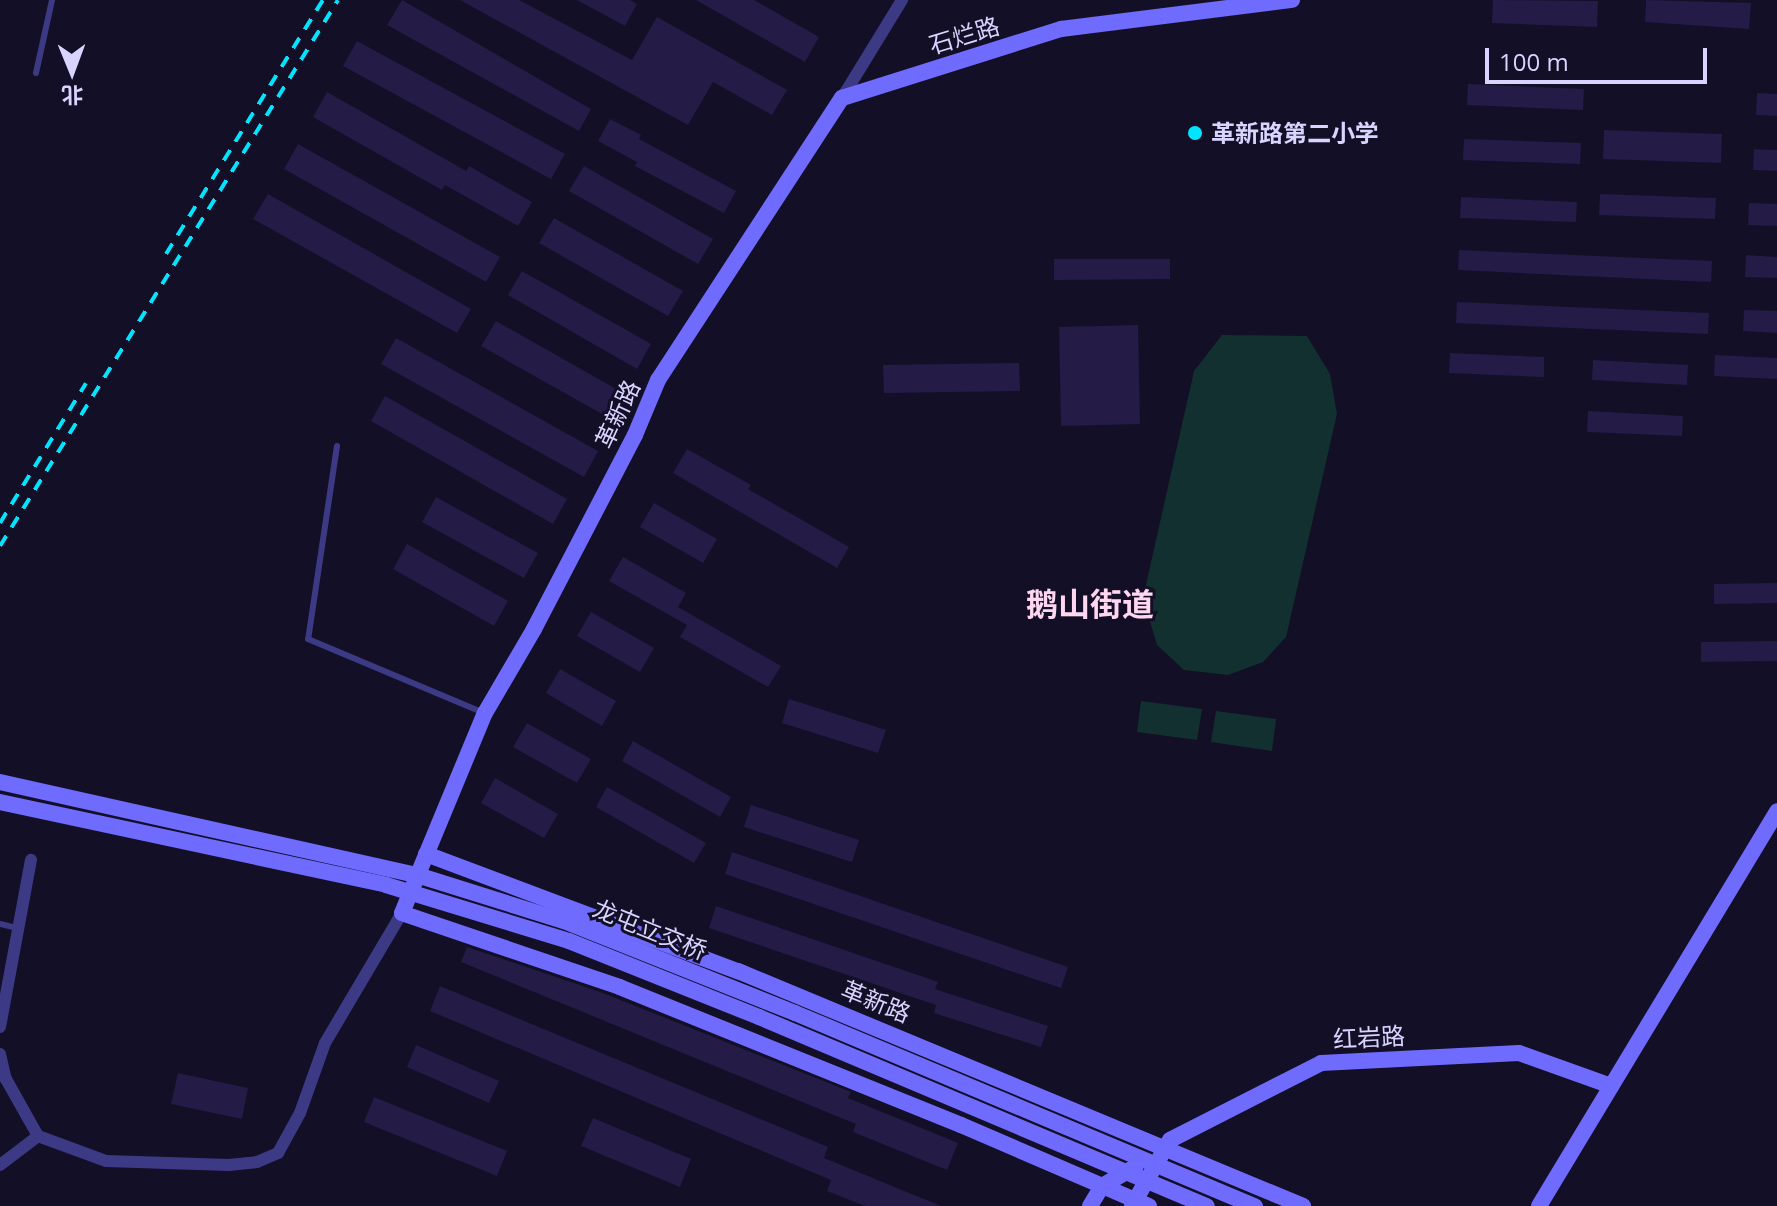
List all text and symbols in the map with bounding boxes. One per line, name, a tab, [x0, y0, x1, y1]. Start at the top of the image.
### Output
street label: 石烂路	[925, 11, 1003, 59]
north arrow	[32, 32, 112, 112]
scale bar	[1489, 32, 1711, 82]
text: 100 m	[1499, 45, 1569, 78]
text: 北	[61, 81, 84, 111]
place label: 革新路第二小学	[1211, 119, 1379, 147]
marker: 革新路第二小学	[1186, 124, 1204, 142]
street label: 革新路	[589, 375, 645, 453]
district label: 鹅山街道	[1026, 585, 1154, 623]
street label: 龙屯立交桥	[589, 893, 711, 965]
street label: 革新路	[837, 974, 915, 1028]
street label: 红岩路	[1332, 1021, 1406, 1053]

